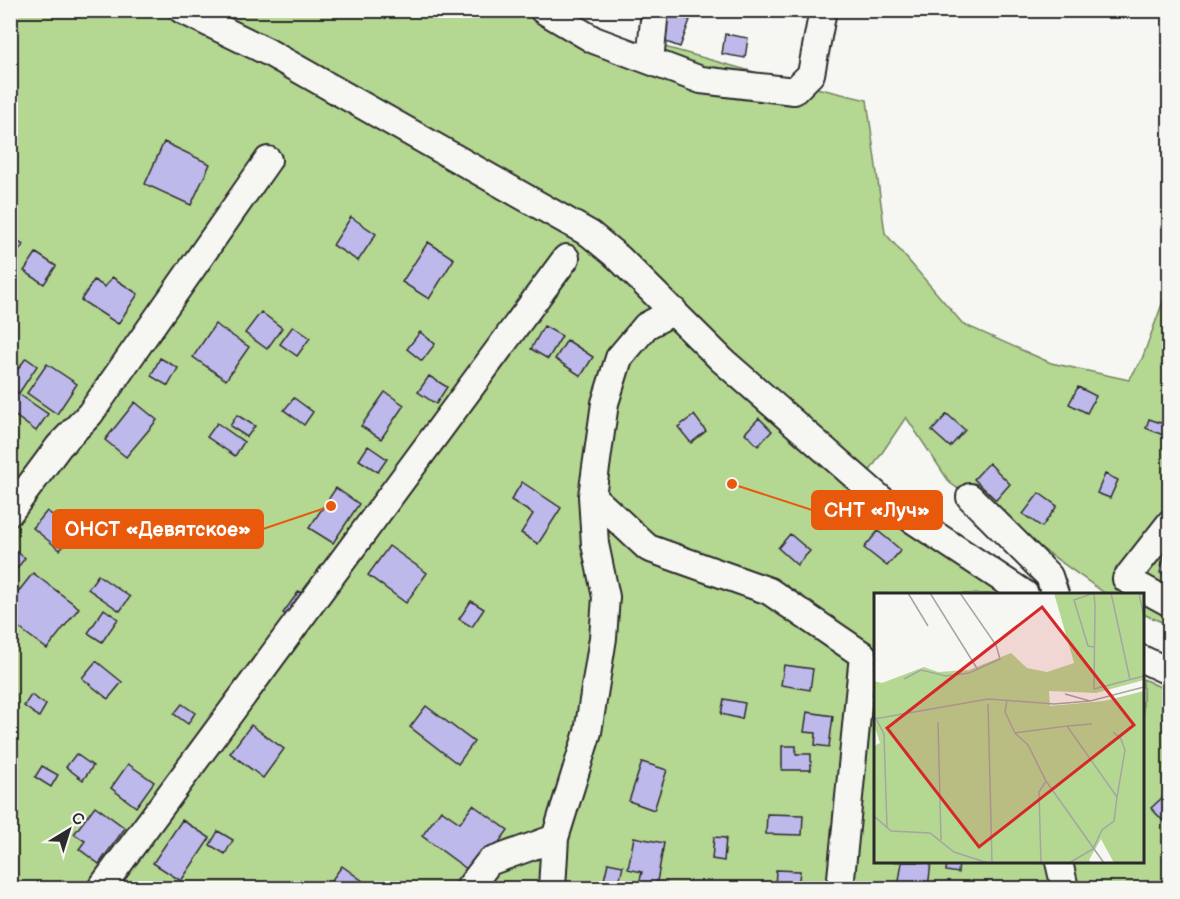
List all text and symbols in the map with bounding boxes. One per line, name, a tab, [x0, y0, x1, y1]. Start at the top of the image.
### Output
callout: СНТ «Луч»	[812, 491, 942, 529]
text: СНТ «Луч»	[824, 499, 930, 523]
callout: ОНСТ «Девятское»	[53, 510, 263, 548]
text: ОНСТ «Девятское»	[65, 518, 251, 542]
inset map	[874, 593, 1144, 863]
north arrow	[39, 800, 99, 860]
text: С	[67, 808, 88, 830]

